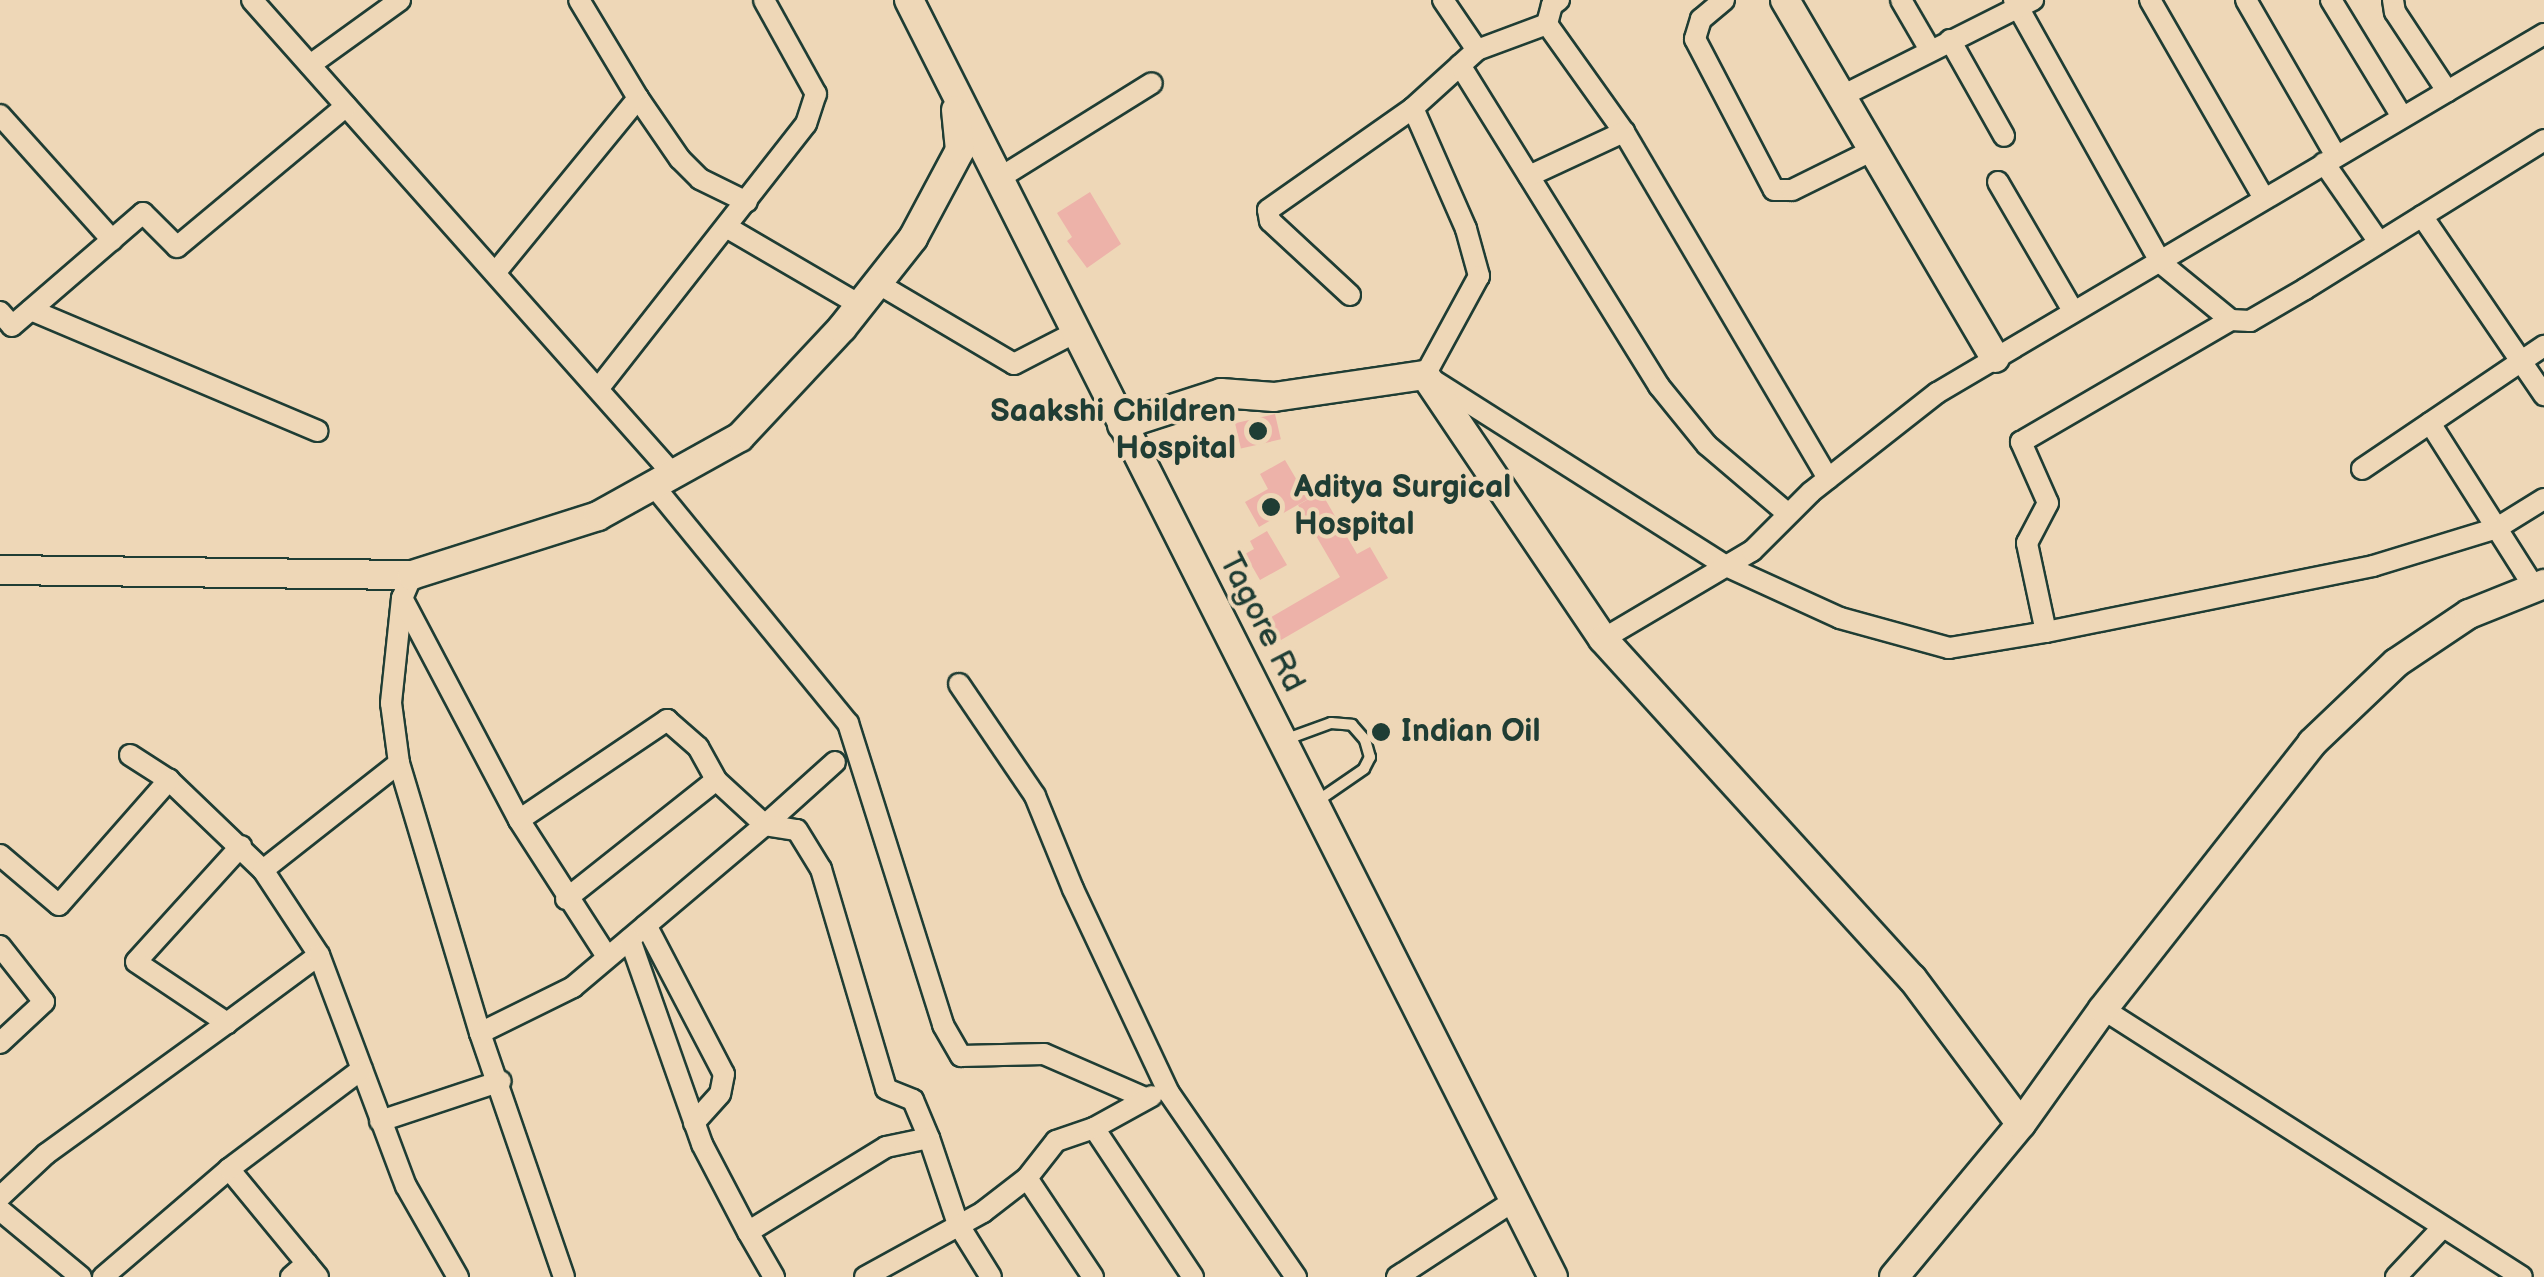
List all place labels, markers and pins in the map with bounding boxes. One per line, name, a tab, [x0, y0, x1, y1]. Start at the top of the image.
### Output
place label: Saakshi Children Hospital	[990, 394, 1236, 469]
marker: Saakshi Children Hospital	[1245, 418, 1271, 444]
place label: Aditya Surgical Hospital	[1294, 470, 1511, 545]
marker: Aditya Surgical Hospital	[1258, 494, 1284, 520]
place label: Indian Oil	[1401, 713, 1540, 751]
marker: Indian Oil	[1370, 721, 1392, 743]

